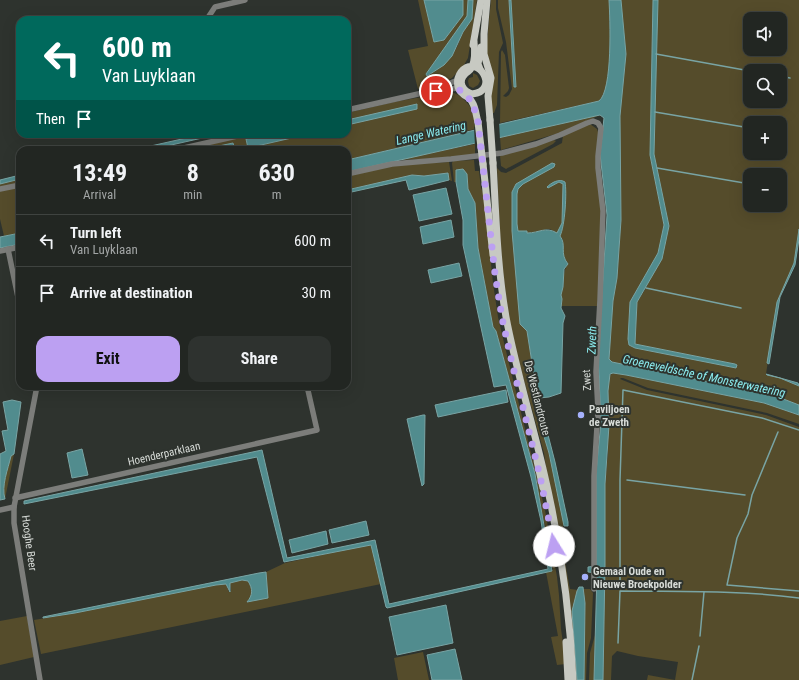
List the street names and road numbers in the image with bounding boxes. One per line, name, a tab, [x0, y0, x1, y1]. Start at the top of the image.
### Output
street label: De Westlandroute	[521, 359, 553, 437]
street label: Zwet	[580, 369, 594, 391]
street label: Hoenderparklaan	[126, 439, 202, 469]
street label: Hooghe Beer	[19, 514, 39, 572]

